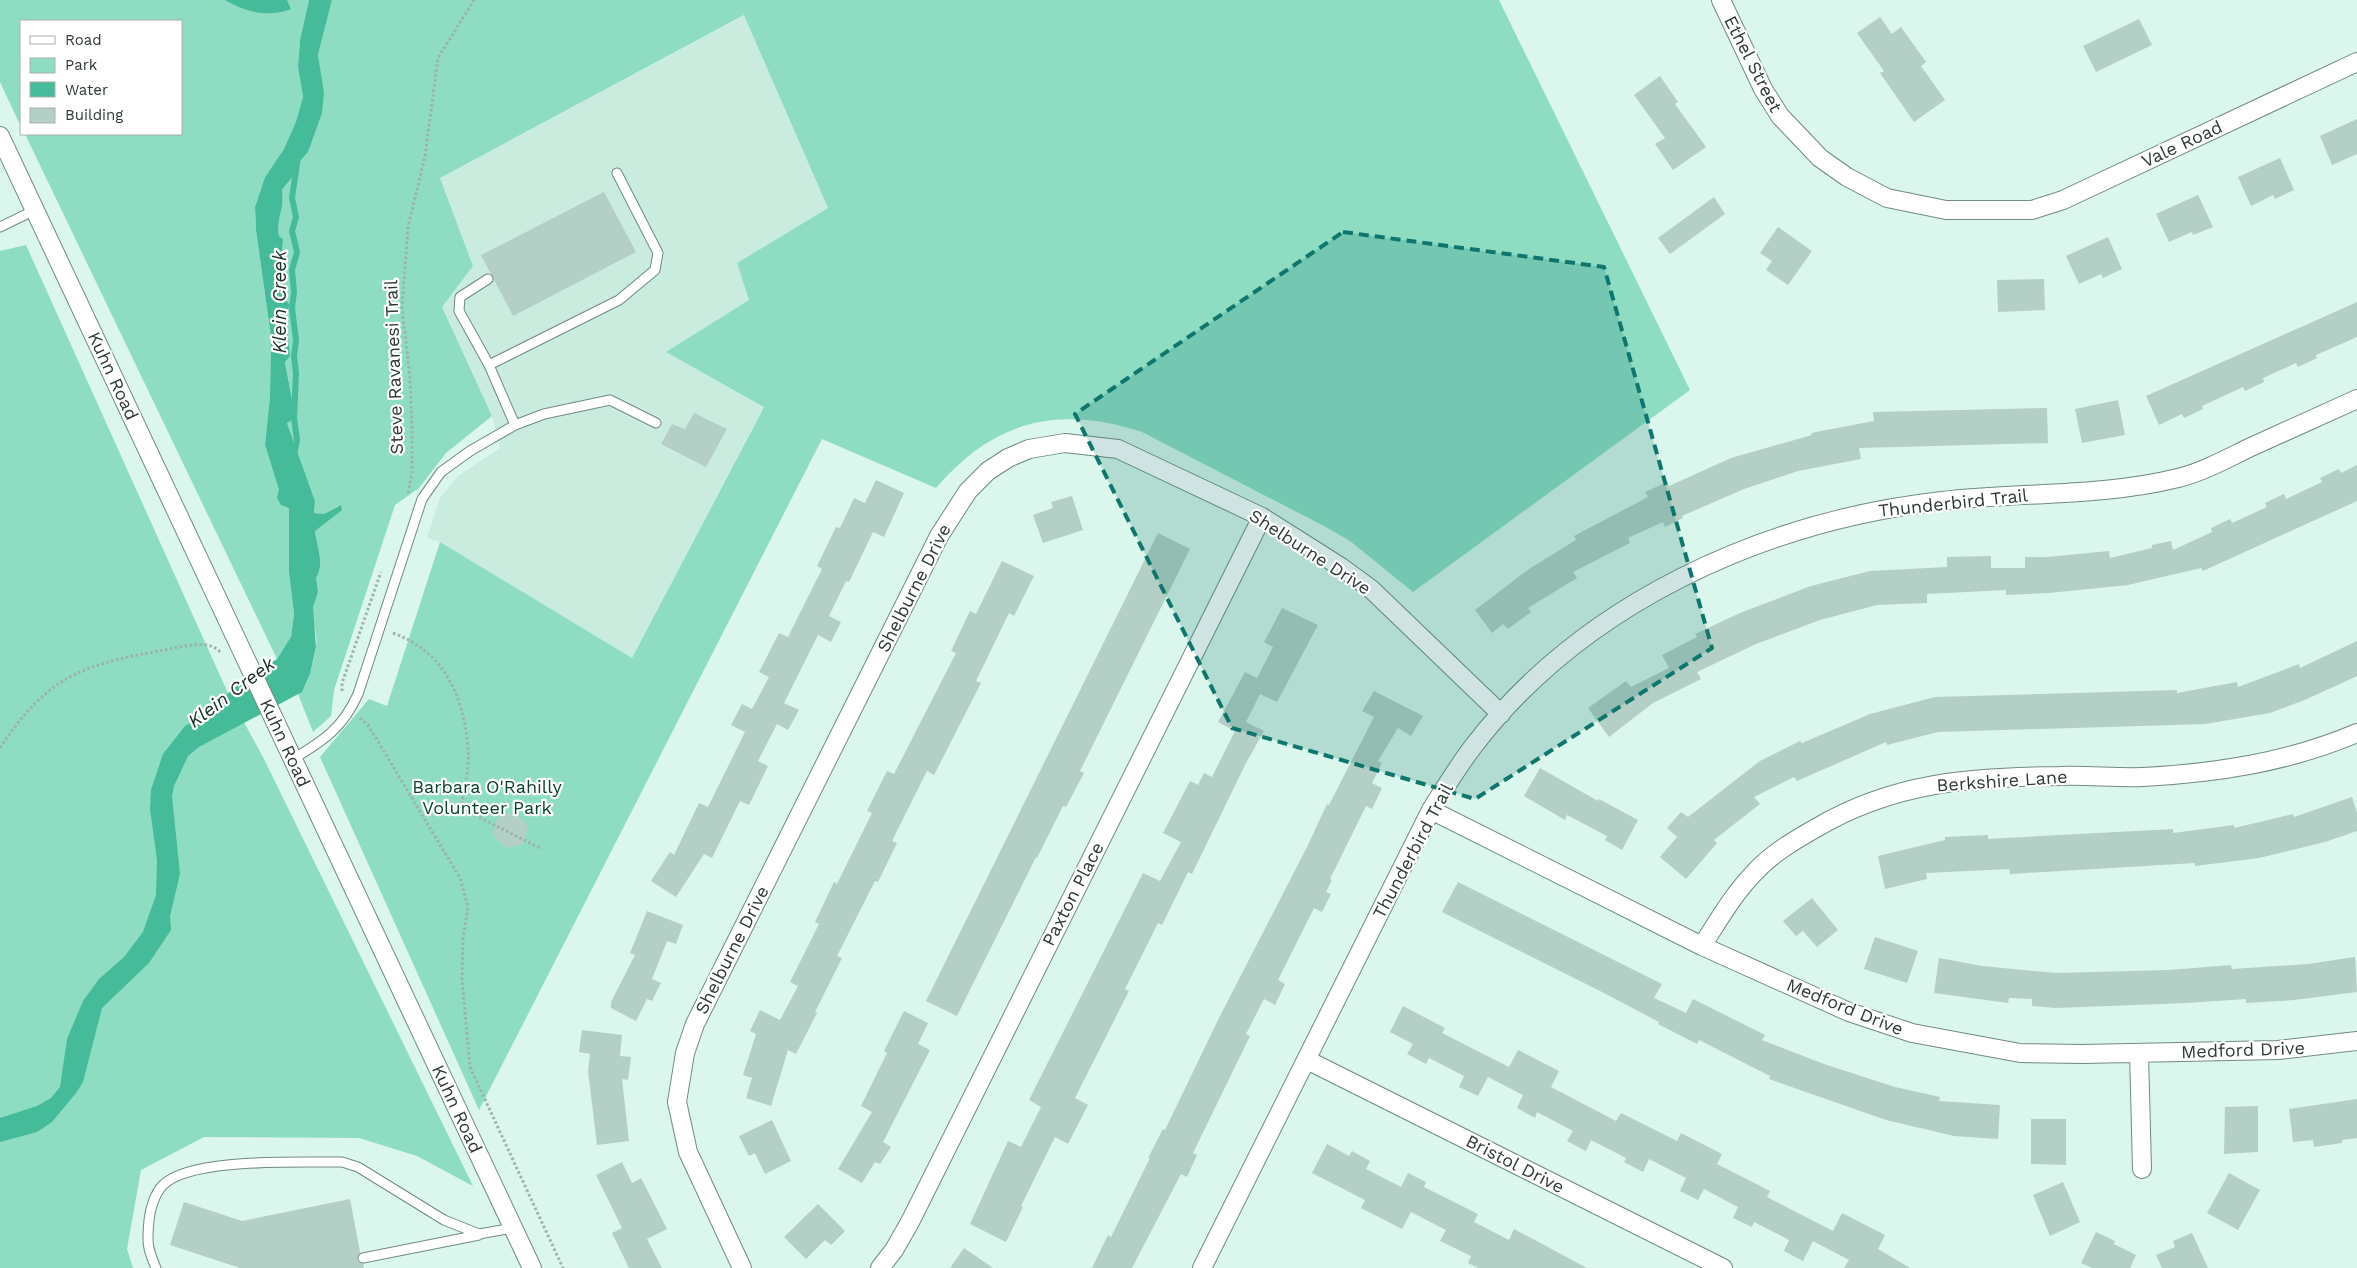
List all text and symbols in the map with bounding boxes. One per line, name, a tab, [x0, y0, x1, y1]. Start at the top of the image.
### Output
street label: Ethel Street	[1720, 12, 1787, 116]
legend	[20, 20, 182, 135]
text: Road	[65, 31, 102, 49]
text: Park	[65, 56, 98, 74]
text: Water	[65, 81, 108, 99]
text: Building	[65, 106, 123, 124]
street label: Vale Road	[2138, 116, 2226, 171]
water label: Klein Creek	[268, 250, 291, 354]
street label: Steve Ravanesi Trail	[380, 279, 407, 455]
street label: Kuhn Road	[84, 328, 143, 423]
street label: Thunderbird Trail	[1877, 484, 2029, 521]
street label: Shelburne Drive	[1246, 504, 1375, 599]
street label: Shelburne Drive	[872, 520, 955, 655]
water label: Klein Creek	[183, 652, 280, 733]
street label: Kuhn Road	[256, 695, 315, 790]
street label: Berkshire Lane	[1936, 765, 2068, 796]
park label: Barbara O'Rahilly Volunteer Park	[412, 776, 562, 818]
street label: Thunderbird Trail	[1368, 779, 1457, 922]
street label: Paxton Place	[1037, 838, 1108, 949]
street label: Shelburne Drive	[690, 882, 773, 1017]
street label: Medford Drive	[1784, 974, 1907, 1039]
street label: Medford Drive	[2181, 1037, 2305, 1062]
street label: Kuhn Road	[428, 1061, 487, 1156]
street label: Bristol Drive	[1463, 1130, 1568, 1197]

